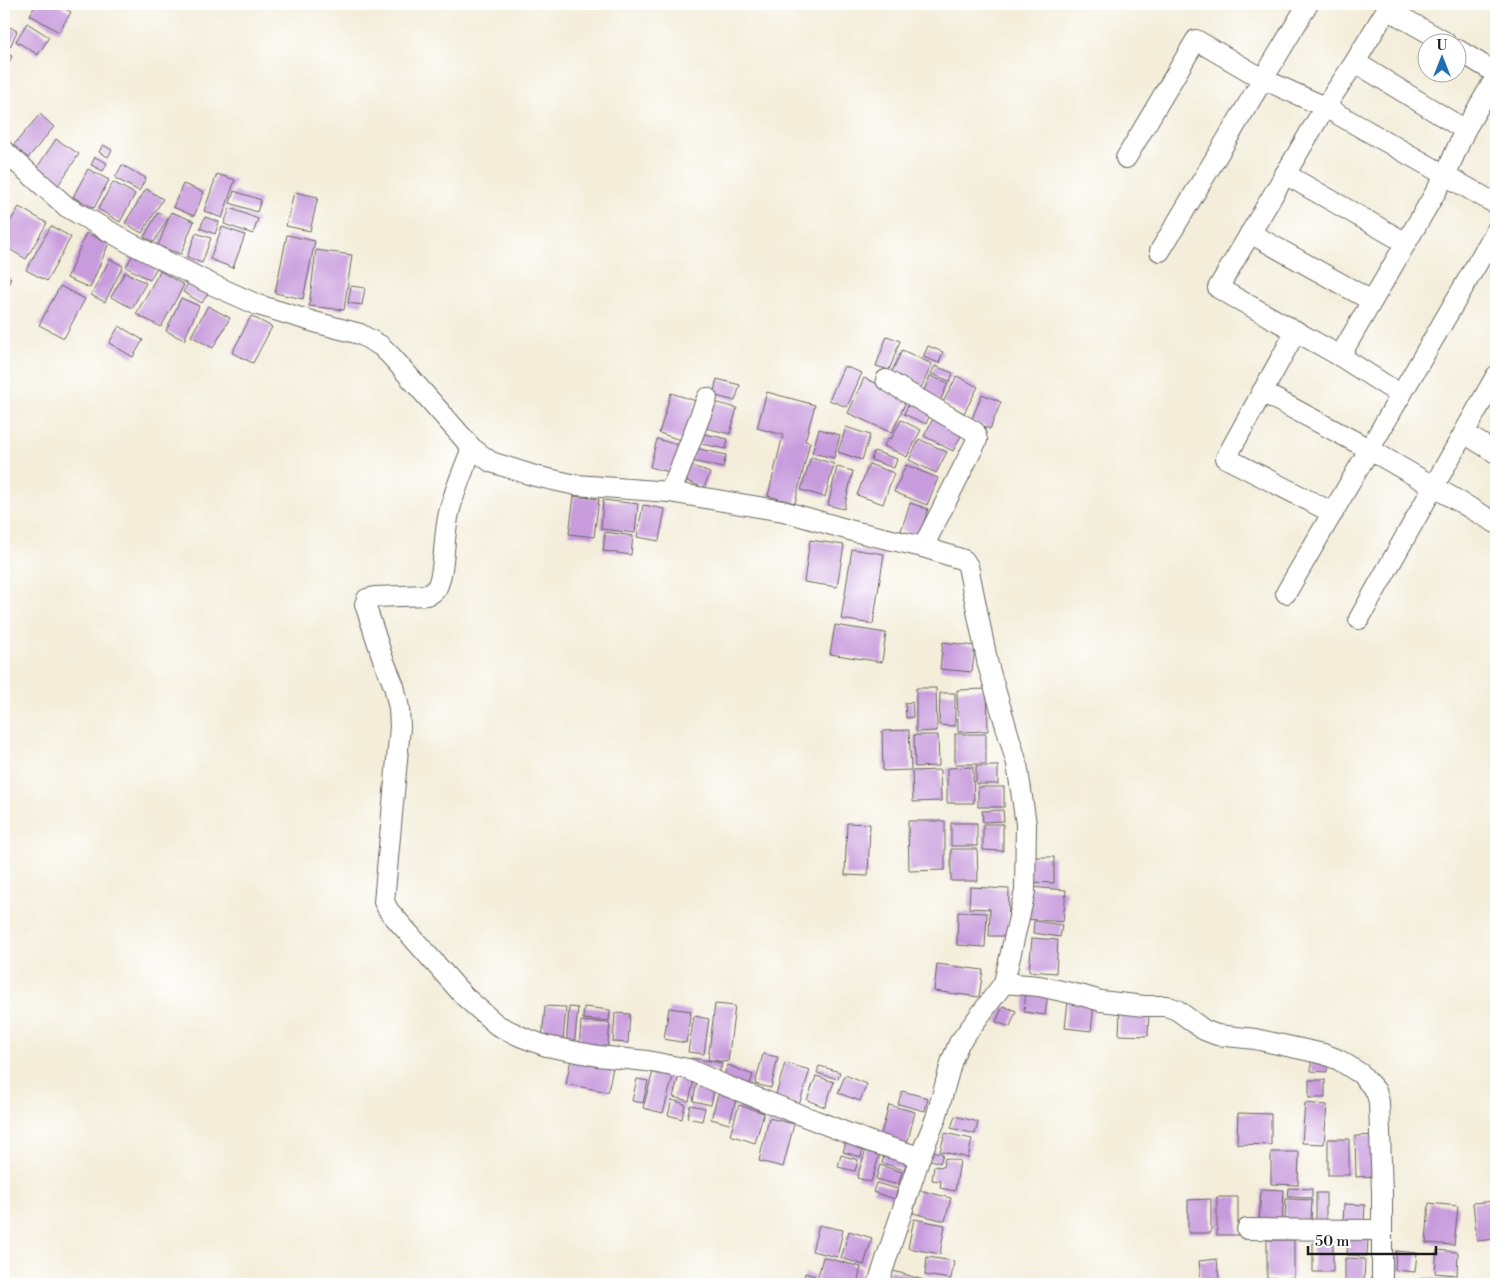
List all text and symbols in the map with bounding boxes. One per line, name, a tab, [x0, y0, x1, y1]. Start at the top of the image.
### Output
north arrow	[1418, 32, 1468, 82]
text: U	[1437, 37, 1448, 55]
scale bar	[1308, 1223, 1435, 1255]
text: 50 m	[1315, 1232, 1349, 1251]

